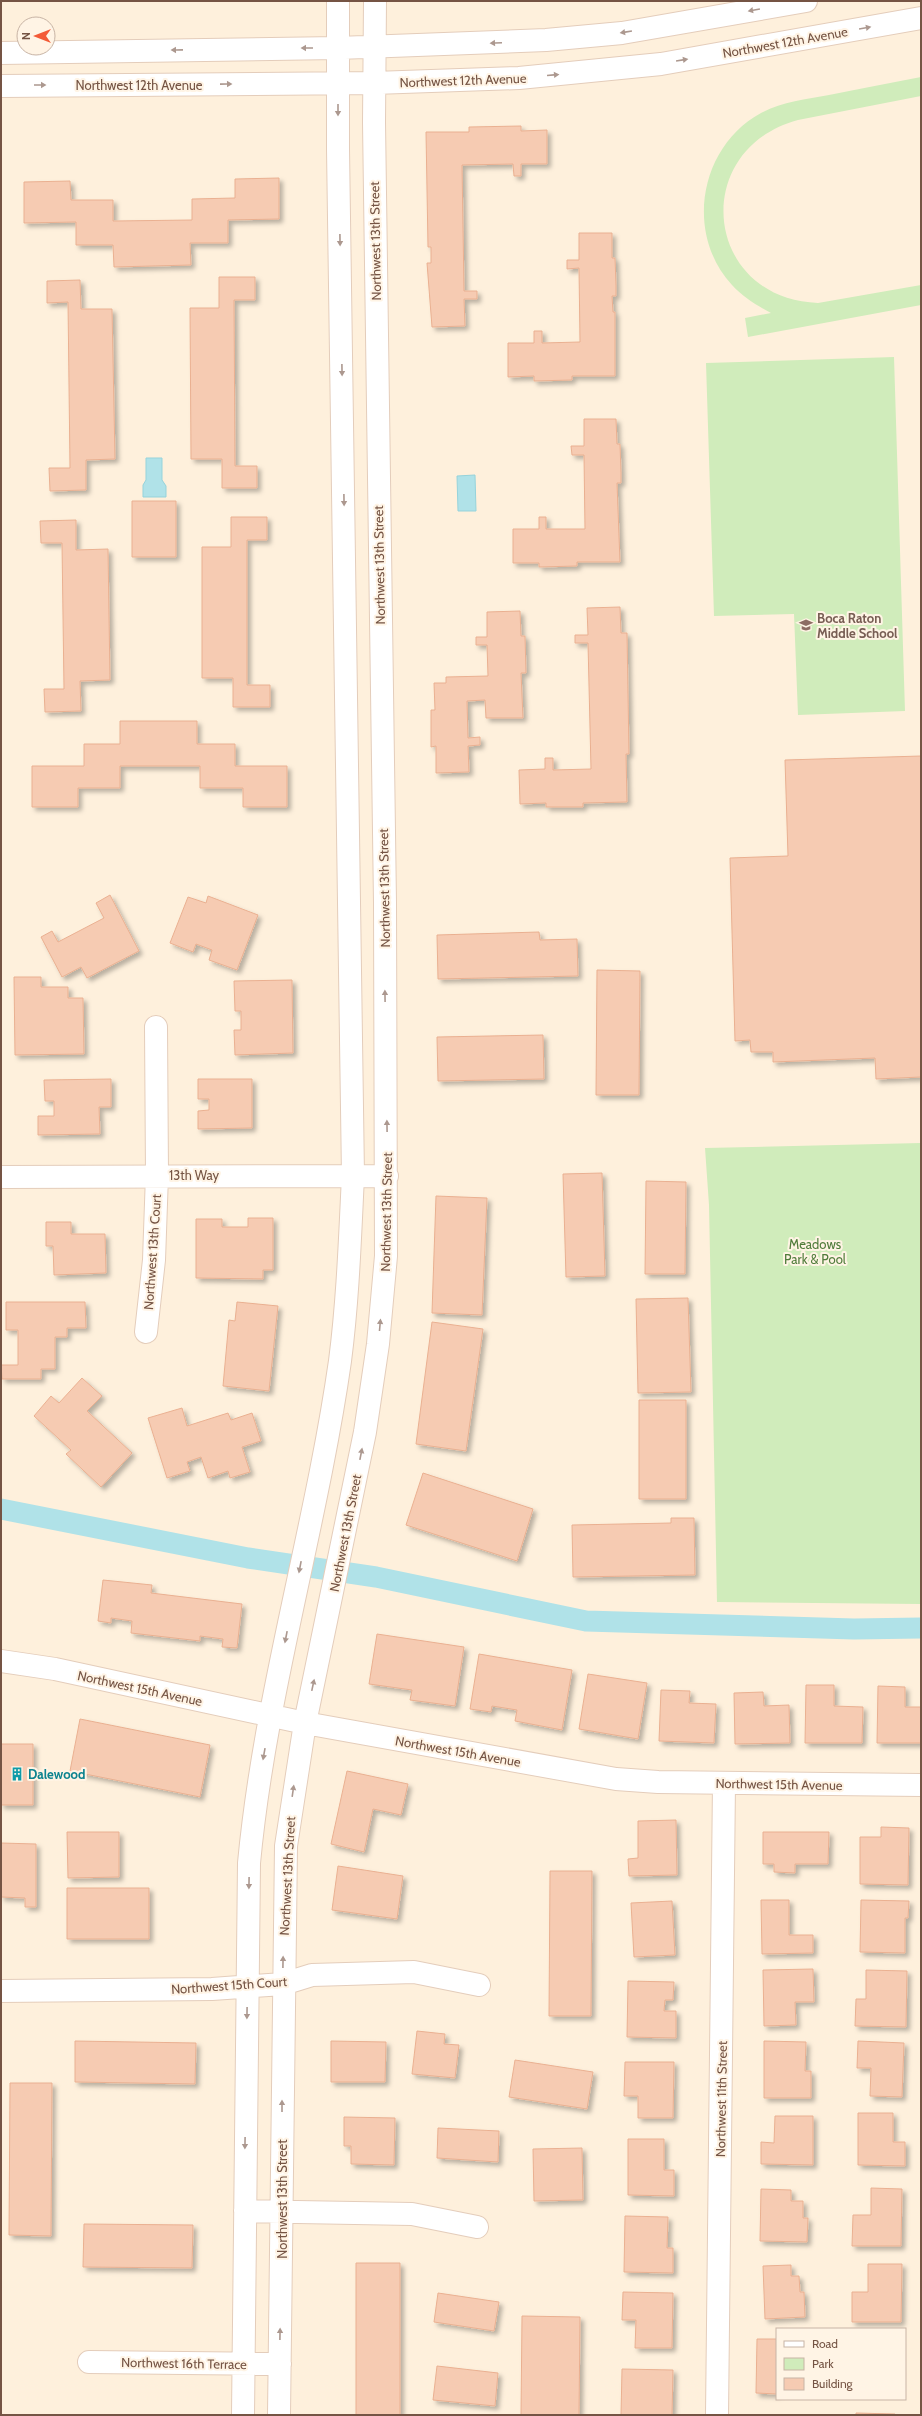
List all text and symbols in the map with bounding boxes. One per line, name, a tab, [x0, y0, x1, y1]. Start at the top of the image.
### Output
one-way arrow	[748, 7, 760, 13]
north arrow	[16, 16, 56, 56]
street label: Northwest 12th Avenue	[721, 23, 849, 61]
one-way arrow	[859, 25, 871, 31]
one-way arrow	[620, 29, 632, 35]
text: N	[19, 32, 33, 40]
one-way arrow	[490, 40, 502, 47]
one-way arrow	[300, 45, 313, 51]
one-way arrow	[170, 47, 183, 53]
one-way arrow	[676, 57, 688, 63]
street label: Northwest 12th Avenue	[399, 70, 527, 90]
one-way arrow	[547, 72, 559, 79]
street label: Northwest 12th Avenue	[76, 77, 203, 93]
one-way arrow	[220, 81, 233, 87]
one-way arrow	[34, 82, 47, 88]
one-way arrow	[335, 104, 341, 117]
street label: Northwest 13th Street	[366, 181, 384, 301]
one-way arrow	[337, 234, 343, 247]
one-way arrow	[339, 364, 345, 377]
one-way arrow	[341, 494, 347, 507]
street label: Northwest 13th Street	[370, 505, 388, 625]
place label: Boca Raton Middle School	[817, 610, 898, 641]
school or university icon: Boca Raton Middle School	[798, 617, 814, 633]
street label: Northwest 13th Street	[375, 828, 393, 948]
one-way arrow	[382, 990, 389, 1002]
one-way arrow	[384, 1119, 390, 1132]
street label: Northwest 13th Street	[377, 1152, 395, 1272]
street label: 13th Way	[169, 1167, 219, 1183]
street label: Northwest 13th Court	[140, 1193, 164, 1310]
park label: Meadows Park & Pool	[784, 1236, 846, 1267]
one-way arrow	[376, 1319, 383, 1331]
one-way arrow	[358, 1448, 364, 1460]
street label: Northwest 13th Street	[326, 1472, 364, 1593]
one-way arrow	[296, 1561, 302, 1573]
one-way arrow	[283, 1631, 289, 1643]
street label: Northwest 15th Avenue	[76, 1667, 204, 1709]
one-way arrow	[310, 1679, 316, 1691]
street label: Northwest 15th Avenue	[394, 1732, 522, 1770]
one-way arrow	[261, 1748, 267, 1760]
building icon: Dalewood	[9, 1766, 25, 1782]
place label: Dalewood	[28, 1766, 85, 1782]
street label: Northwest 15th Avenue	[715, 1775, 843, 1793]
one-way arrow	[290, 1784, 296, 1797]
street label: Northwest 13th Street	[276, 1815, 298, 1936]
one-way arrow	[246, 1877, 252, 1890]
one-way arrow	[280, 1956, 287, 1968]
street label: Northwest 15th Court	[171, 1973, 288, 1997]
one-way arrow	[244, 2007, 250, 2020]
street label: Northwest 11th Street	[712, 2040, 730, 2157]
one-way arrow	[279, 2099, 285, 2112]
one-way arrow	[242, 2137, 249, 2149]
street label: Northwest 13th Street	[274, 2139, 290, 2259]
one-way arrow	[277, 2327, 283, 2340]
legend	[776, 2328, 906, 2400]
text: Road	[812, 2336, 838, 2351]
street label: Northwest 16th Terrace	[121, 2354, 247, 2372]
text: Park	[812, 2356, 834, 2371]
text: Building	[812, 2376, 854, 2391]

